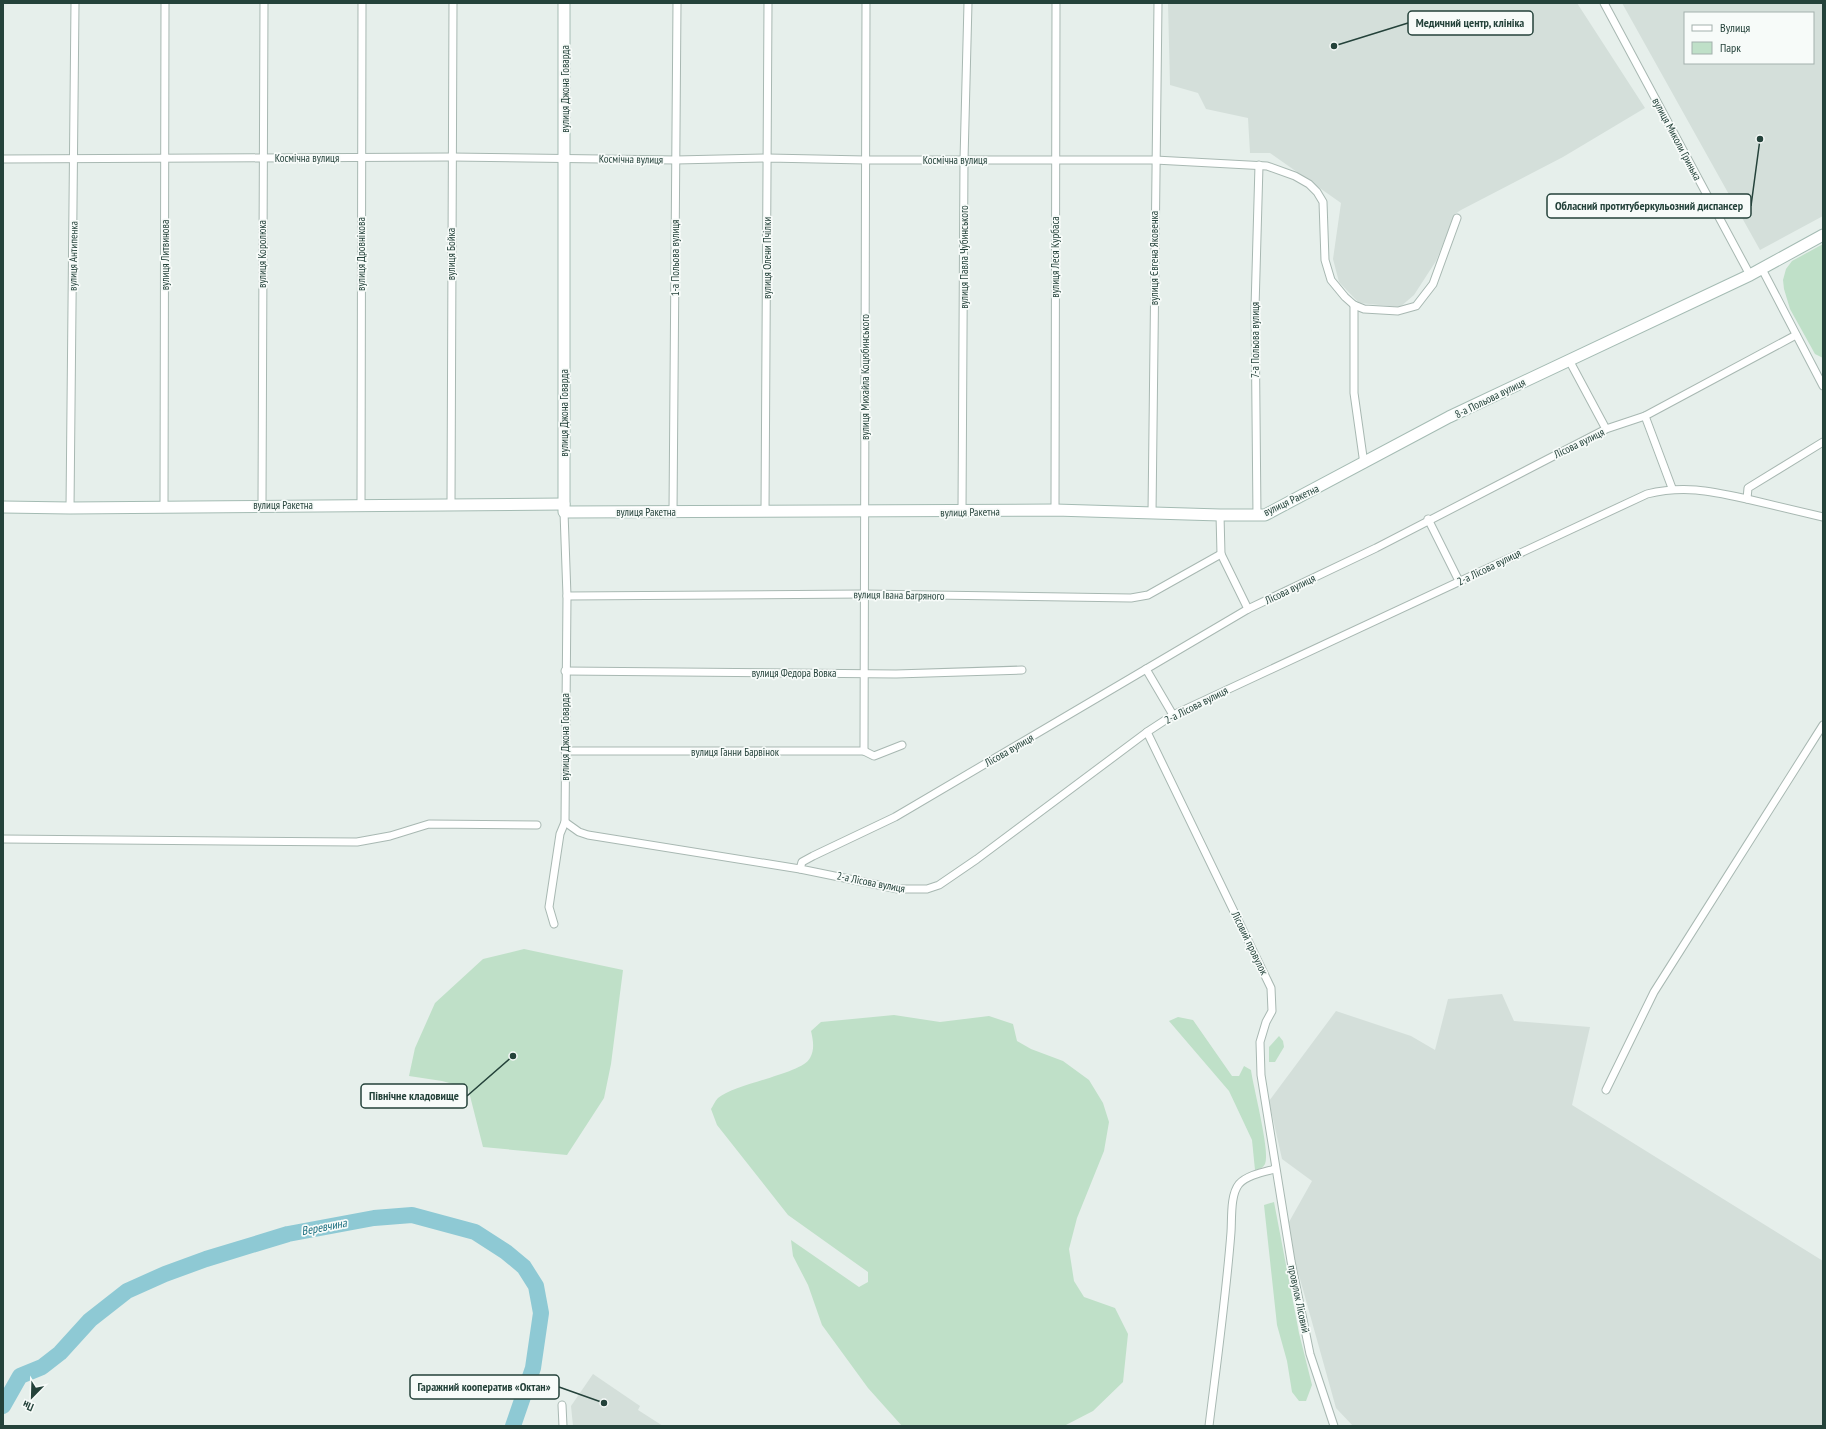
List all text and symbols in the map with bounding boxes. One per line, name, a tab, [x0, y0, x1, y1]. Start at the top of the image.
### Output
callout: Медичний центр, клініка	[1408, 11, 1533, 35]
legend	[1684, 12, 1814, 64]
text: Медичний центр, клініка	[1416, 15, 1524, 30]
text: Вулиця	[1720, 20, 1750, 35]
text: Парк	[1720, 40, 1741, 55]
street label: вулиця Джона Говарда	[558, 45, 572, 133]
street label: вулиця Миколи Гринька	[1649, 95, 1705, 183]
street label: Космічна вулиця	[275, 151, 339, 165]
street label: Космічна вулиця	[599, 151, 663, 167]
street label: Космічна вулиця	[923, 153, 987, 167]
callout: Обласний протитуберкульозний диспансер	[1547, 194, 1751, 218]
text: Обласний протитуберкульозний диспансер	[1555, 198, 1744, 213]
street label: вулиця Павла Чубинського	[957, 205, 971, 309]
street label: вулиця Євгена Яковенка	[1147, 211, 1161, 305]
street label: вулиця Леся Курбаса	[1048, 216, 1062, 298]
street label: вулиця Дровнікова	[354, 217, 368, 291]
street label: вулиця Олени Пчілки	[760, 217, 774, 299]
street label: вулиця Литвинова	[158, 220, 172, 290]
street label: вулиця Королюка	[255, 220, 269, 288]
street label: 1-а Польова вулиця	[668, 220, 682, 296]
street label: вулиця Антипенка	[65, 221, 81, 291]
street label: вулиця Бойка	[444, 228, 458, 280]
street label: 7-а Польова вулиця	[1248, 302, 1262, 378]
street label: вулиця Михайла Коцюбинського	[858, 314, 872, 440]
street label: вулиця Джона Говарда	[557, 369, 571, 457]
street label: 8-а Польова вулиця	[1452, 375, 1528, 421]
street label: Лісова вулиця	[1551, 425, 1607, 462]
street label: вулиця Ракетна	[1261, 481, 1321, 519]
street label: вулиця Ракетна	[253, 498, 313, 512]
street label: вулиця Ракетна	[940, 504, 1000, 520]
street label: вулиця Ракетна	[616, 505, 676, 519]
street label: 2-а Лісова вулиця	[1455, 546, 1523, 588]
street label: Лісова вулиця	[1262, 571, 1318, 608]
street label: вулиця Івана Багряного	[853, 587, 945, 603]
street label: вулиця Федора Вовка	[752, 666, 836, 680]
street label: 2-а Лісова вулиця	[1162, 683, 1230, 727]
street label: вулиця Джона Говарда	[558, 693, 572, 781]
street label: Лісова вулиця	[981, 730, 1036, 770]
street label: вулиця Ганни Барвінок	[691, 745, 780, 759]
street label: 2-а Лісова вулиця	[836, 869, 906, 895]
street label: Лісовий провулок	[1228, 908, 1272, 978]
callout: Північне кладовище	[361, 1084, 467, 1108]
text: Північне кладовище	[369, 1088, 459, 1103]
water label: Веревчина	[300, 1215, 349, 1238]
street label: провулок Лісовий	[1285, 1264, 1313, 1334]
callout: Гаражний кооператив «Октан»	[410, 1375, 559, 1399]
north arrow	[12, 1377, 52, 1417]
text: Гаражний кооператив «Октан»	[417, 1379, 551, 1394]
text: Пн	[20, 1398, 36, 1415]

